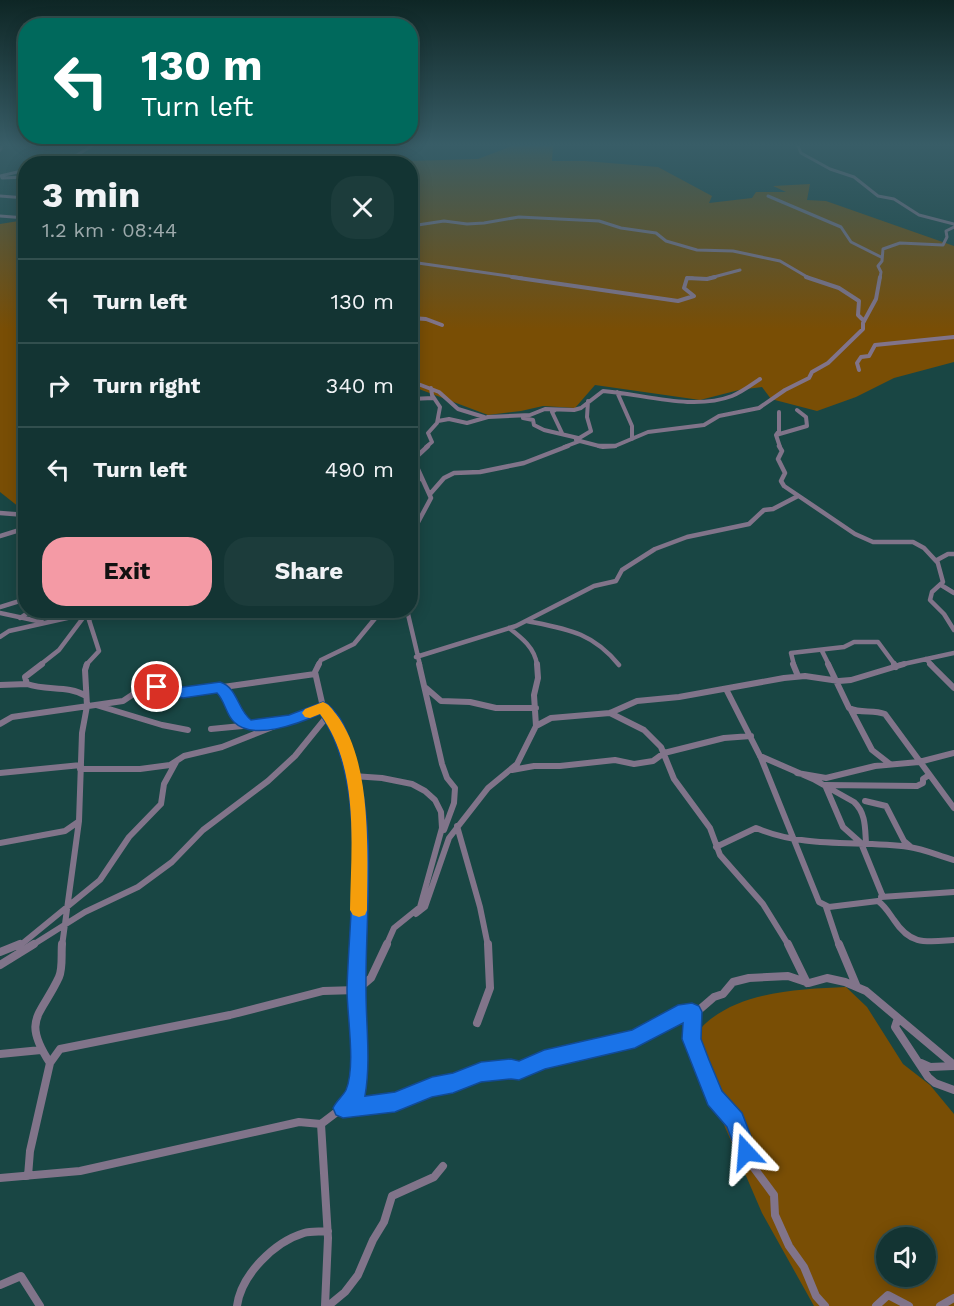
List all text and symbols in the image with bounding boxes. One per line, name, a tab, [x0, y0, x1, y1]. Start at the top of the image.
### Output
text: 130 m	[141, 41, 263, 90]
icon: left	[42, 42, 120, 120]
text: Turn left	[141, 91, 253, 123]
text: 3 min	[42, 174, 140, 216]
button: close	[331, 176, 394, 239]
text: 1.2 km · 08:44	[42, 218, 177, 242]
icon: left	[42, 285, 75, 318]
text: Turn left	[93, 289, 187, 314]
text: 130 m	[330, 289, 394, 314]
icon: right	[42, 369, 75, 402]
text: Turn right	[93, 373, 200, 398]
text: 340 m	[326, 373, 394, 398]
icon: left	[42, 453, 75, 486]
text: Turn left	[93, 457, 187, 482]
text: 490 m	[325, 457, 394, 482]
button: Exit	[42, 537, 212, 606]
button: Share	[224, 537, 394, 606]
pin	[131, 661, 182, 712]
icon: arrive	[140, 670, 173, 703]
position arrow	[714, 1120, 778, 1184]
map controls	[876, 1227, 936, 1287]
button: sound	[876, 1227, 936, 1287]

